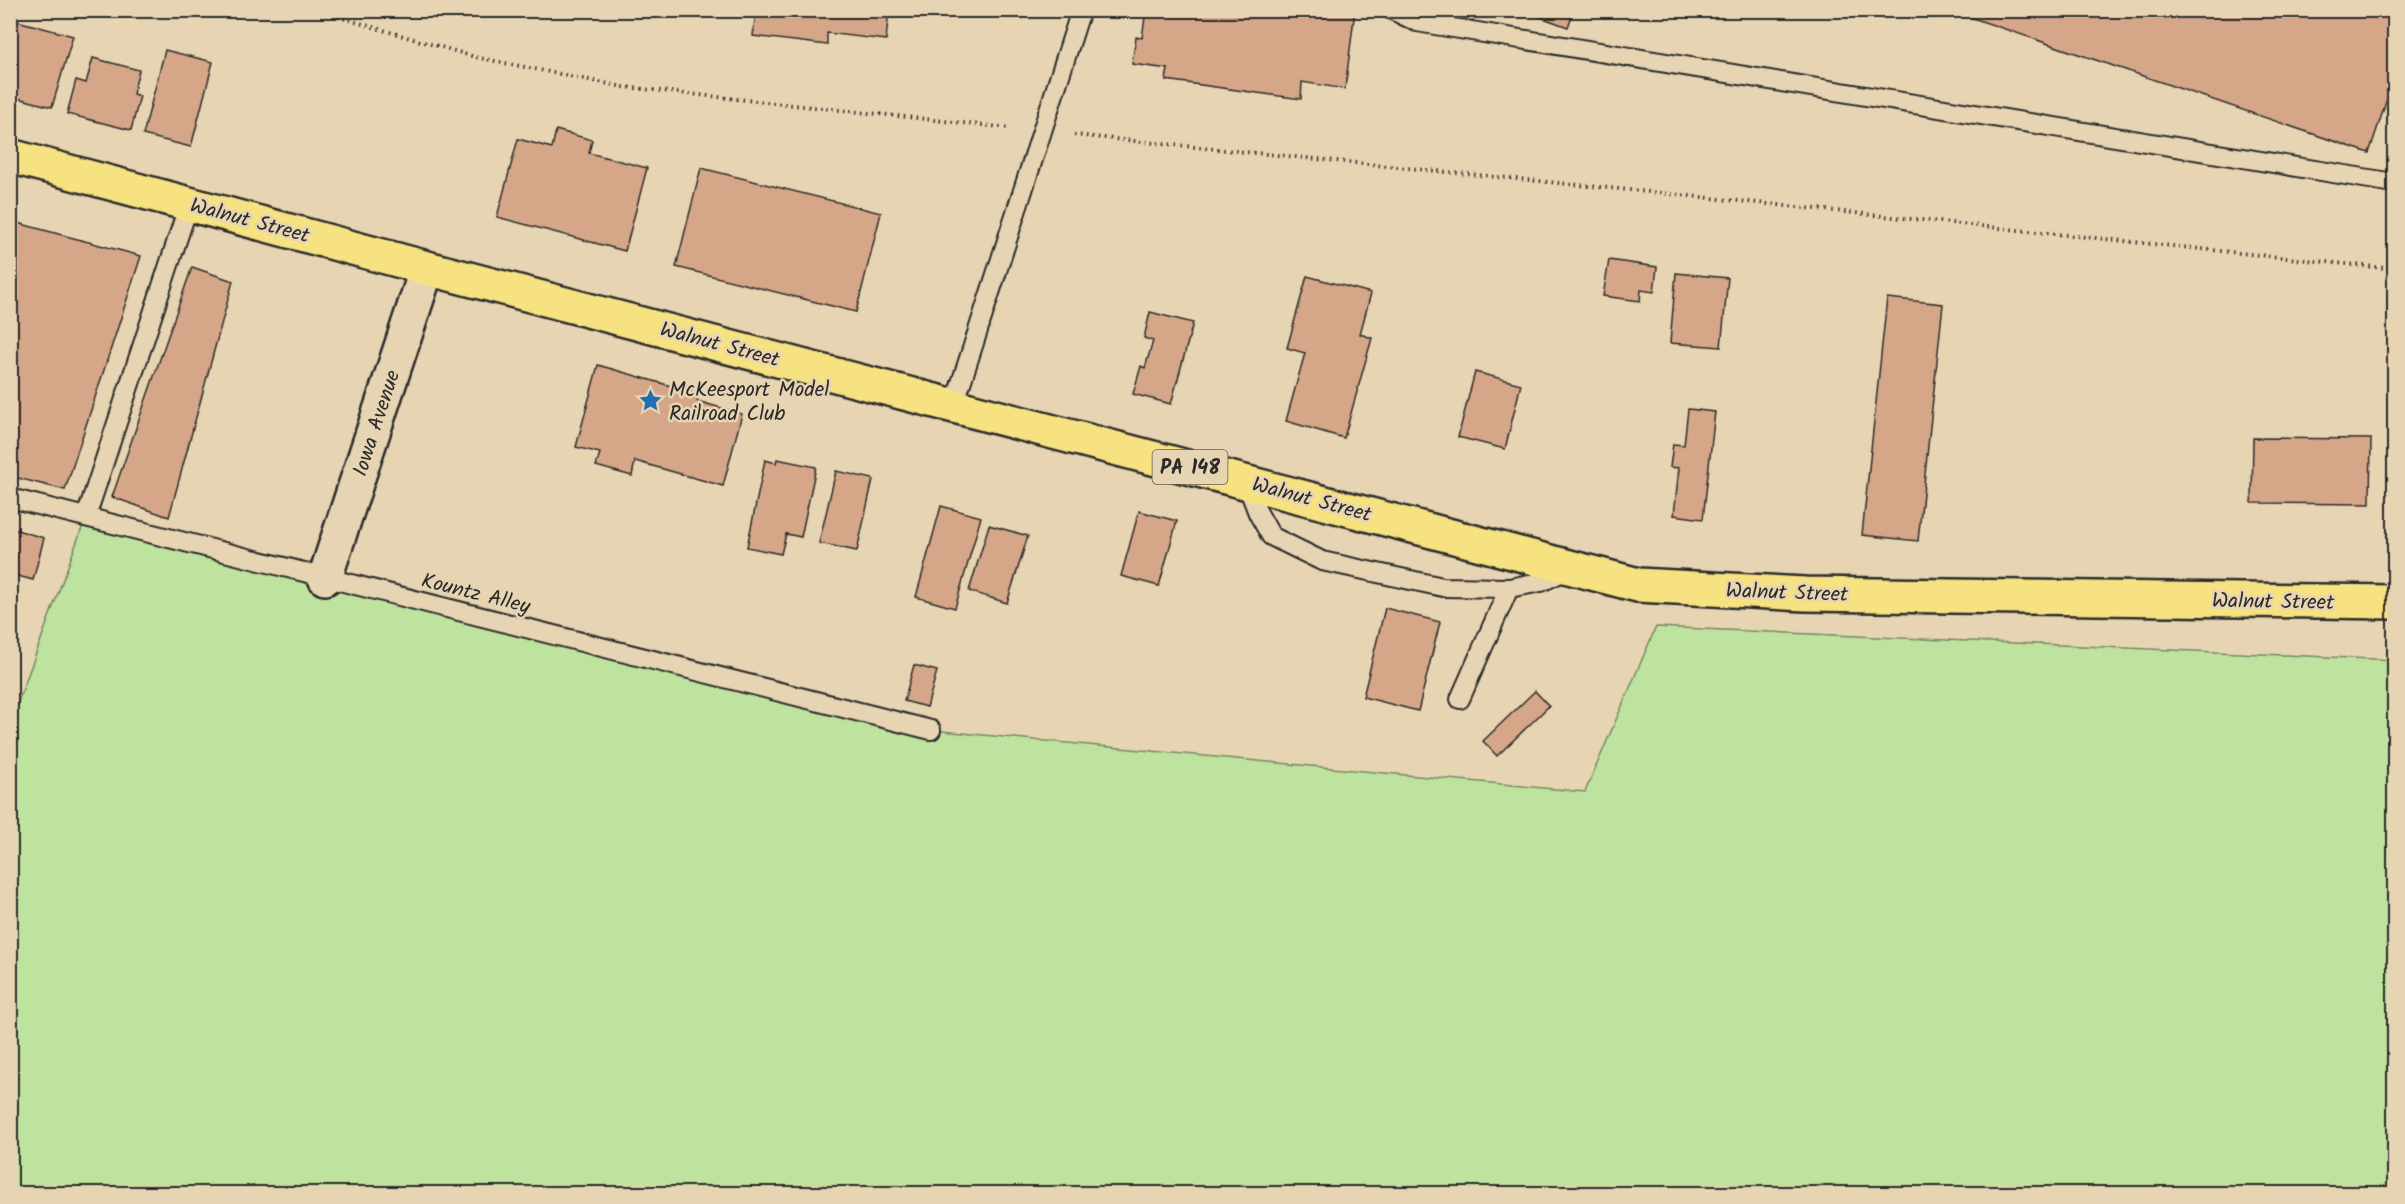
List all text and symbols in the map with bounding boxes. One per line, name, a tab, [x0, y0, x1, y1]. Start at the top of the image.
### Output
street label: Walnut Street	[186, 190, 314, 253]
street label: Walnut Street	[656, 314, 784, 377]
street label: Iowa Avenue	[345, 365, 410, 481]
place label: McKeesport Model Railroad Club	[669, 374, 829, 431]
place icon: McKeesport Model Railroad Club	[638, 388, 664, 414]
road number: PA 148	[1152, 450, 1228, 484]
street label: Walnut Street	[1248, 469, 1376, 532]
street label: Kountz Alley	[418, 565, 534, 624]
street label: Walnut Street	[1725, 575, 1850, 612]
street label: Walnut Street	[2211, 585, 2335, 620]

